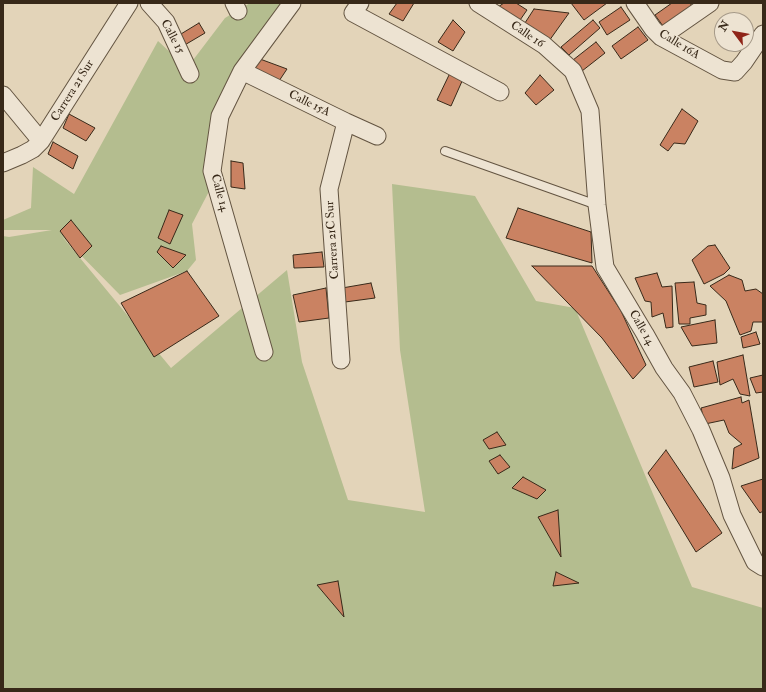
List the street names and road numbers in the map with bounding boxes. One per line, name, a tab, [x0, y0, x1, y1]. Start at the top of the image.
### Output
street label: Calle 15	[157, 17, 187, 57]
street label: Calle 16	[507, 19, 547, 51]
street label: Calle 16A	[656, 27, 702, 63]
street label: Carrera 21 Sur	[48, 58, 98, 124]
street label: Calle 15A	[286, 88, 332, 120]
street label: Calle 14	[207, 173, 231, 213]
street label: Carrera 21C Sur	[323, 200, 343, 280]
street label: Calle 14	[625, 308, 657, 348]

